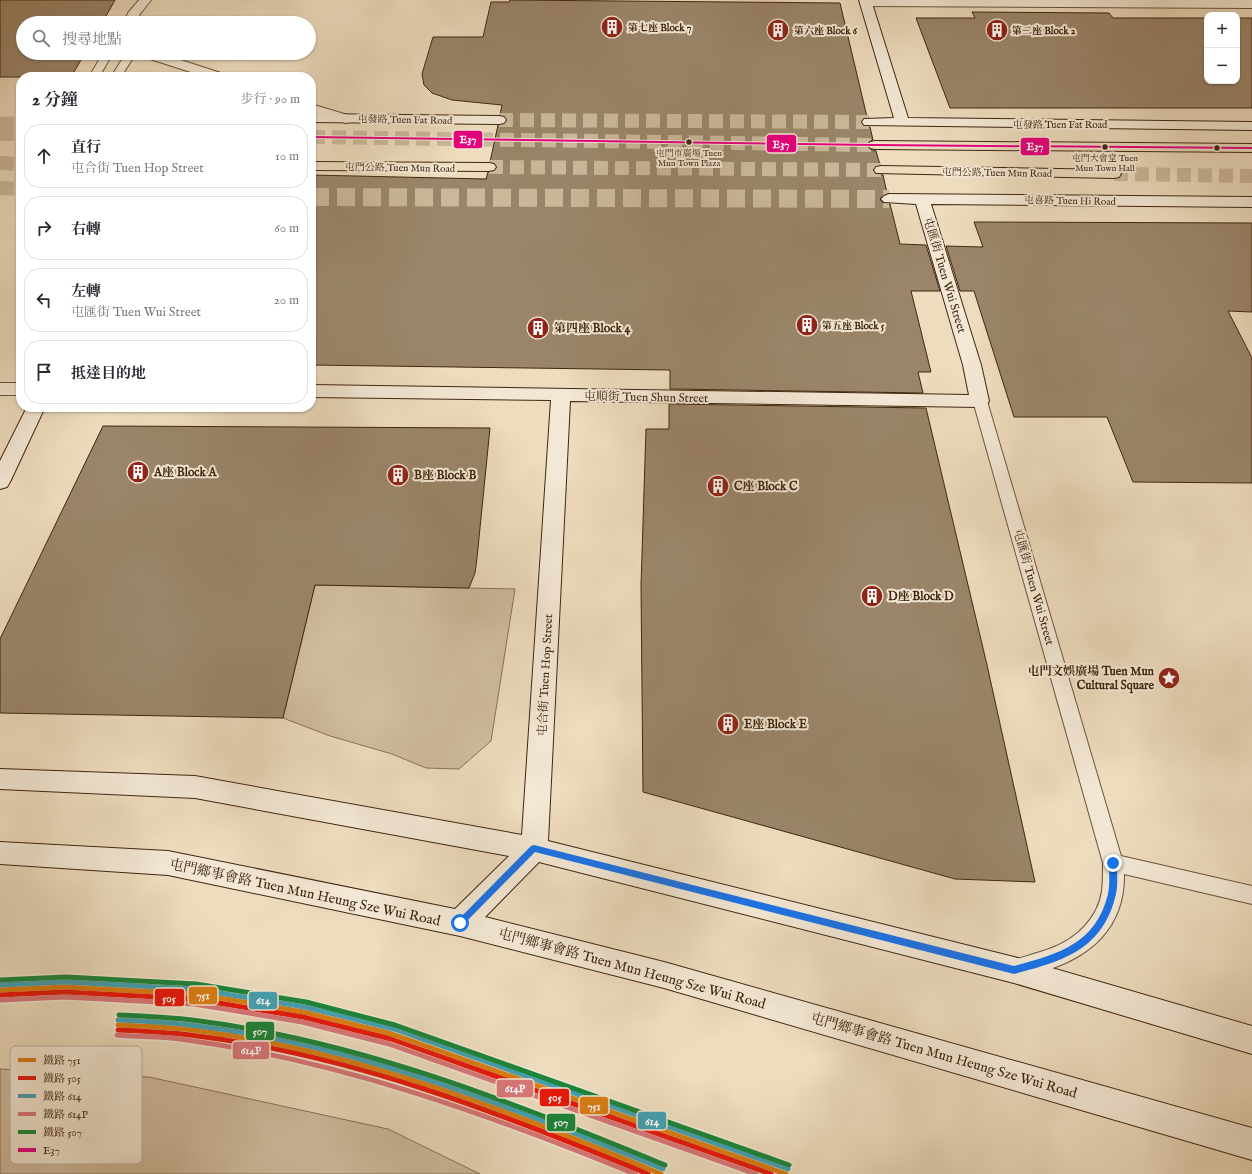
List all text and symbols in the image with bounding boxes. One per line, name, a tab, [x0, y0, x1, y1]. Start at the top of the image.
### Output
map controls	[1204, 12, 1240, 84]
button: +	[1204, 12, 1240, 48]
building icon: 第七座 Block 7	[599, 14, 625, 40]
search box	[16, 16, 316, 60]
building icon: 第六座 Block 6	[765, 17, 791, 43]
building icon: 第二座 Block 2	[984, 17, 1010, 43]
place label: 第七座 Block 7	[628, 21, 692, 35]
place label: 第六座 Block 6	[794, 24, 858, 38]
place label: 第二座 Block 2	[1012, 24, 1076, 38]
icon: search	[30, 27, 52, 49]
text: 搜尋地點	[62, 30, 122, 49]
button: −	[1204, 48, 1240, 84]
text: 2 分鐘	[32, 90, 78, 111]
text: 步行 · 90 m	[241, 91, 300, 108]
street label: 屯發路 Tuen Fat Road	[358, 113, 453, 128]
street label: 屯發路 Tuen Fat Road	[1013, 119, 1108, 132]
line badge: E37	[453, 130, 483, 149]
text: E37	[460, 133, 476, 147]
line badge: E37	[766, 134, 797, 153]
marker: 屯門市廣場 Tuen Mun Town Plaza	[684, 137, 694, 147]
line badge: E37	[1020, 137, 1050, 156]
text: 直行	[71, 138, 101, 157]
text: E37	[773, 138, 789, 152]
text: E37	[1027, 140, 1043, 154]
marker: 屯門大會堂 Tuen Mun Town Hall	[1100, 142, 1110, 152]
unlabelled marker	[1212, 143, 1222, 153]
icon: ahead	[33, 145, 55, 167]
text: 10 m	[275, 148, 299, 165]
place label: 屯門市廣場 Tuen Mun Town Plaza	[656, 148, 722, 169]
place label: 屯門大會堂 Tuen Mun Town Hall	[1072, 153, 1138, 174]
text: 屯合街 Tuen Hop Street	[71, 160, 204, 177]
street label: 屯門公路 Tuen Mun Road	[345, 161, 456, 176]
street label: 屯門公路 Tuen Mun Road	[942, 166, 1053, 181]
street label: 屯喜路 Tuen Hi Road	[1024, 194, 1117, 209]
street label: 屯匯街 Tuen Wui Street	[920, 216, 969, 335]
icon: right	[33, 217, 55, 239]
text: 右轉	[71, 220, 101, 239]
text: 60 m	[274, 220, 299, 237]
text: 左轉	[71, 282, 101, 301]
icon: left	[33, 289, 55, 311]
text: 20 m	[274, 292, 299, 309]
text: 屯匯街 Tuen Wui Street	[71, 304, 201, 321]
building icon: 第五座 Block 5	[794, 312, 820, 338]
building icon: 第四座 Block 4	[525, 315, 551, 341]
place label: 第五座 Block 5	[822, 319, 885, 333]
place label: 第四座 Block 4	[554, 321, 631, 336]
icon: arrive	[33, 361, 55, 383]
text: 抵達目的地	[71, 364, 146, 383]
street label: 屯順街 Tuen Shun Street	[584, 389, 708, 406]
building icon: A座 Block A	[125, 459, 151, 485]
building icon: B座 Block B	[385, 462, 411, 488]
place label: A座 Block A	[153, 465, 218, 480]
place label: B座 Block B	[414, 468, 476, 483]
building icon: C座 Block C	[705, 473, 731, 499]
place label: C座 Block C	[734, 479, 798, 494]
street label: 屯匯街 Tuen Wui Street	[1010, 527, 1057, 647]
building icon: D座 Block D	[859, 583, 885, 609]
place label: D座 Block D	[888, 589, 954, 604]
street label: 屯合街 Tuen Hop Street	[535, 613, 557, 737]
place label: 屯門文娛廣場 Tuen Mun Cultural Square	[1027, 664, 1155, 694]
place icon: 屯門文娛廣場 Tuen Mun Cultural Square	[1156, 665, 1182, 691]
building icon: E座 Block E	[715, 711, 741, 737]
place label: E座 Block E	[744, 717, 808, 732]
route end	[1104, 854, 1122, 872]
street label: 屯門鄉事會路 Tuen Mun Heung Sze Wui Road	[168, 855, 442, 931]
route start	[451, 914, 469, 932]
street label: 屯門鄉事會路 Tuen Mun Heung Sze Wui Road	[496, 924, 768, 1014]
line badge: 751	[188, 986, 218, 1005]
line badge: 505	[154, 988, 185, 1007]
text: 751	[196, 989, 210, 1003]
line badge: 614	[248, 991, 278, 1010]
text: 505	[162, 992, 176, 1006]
text: 614	[256, 994, 271, 1008]
street label: 屯門鄉事會路 Tuen Mun Heung Sze Wui Road	[808, 1009, 1080, 1103]
line badge: 507	[245, 1021, 275, 1041]
text: 507	[253, 1025, 267, 1039]
line badge: 614P	[232, 1041, 270, 1060]
text: 614P	[241, 1044, 262, 1058]
legend	[10, 1046, 142, 1164]
text: 鐵路 751	[43, 1054, 81, 1068]
text: 鐵路 505	[43, 1072, 81, 1086]
line badge: 614P	[496, 1079, 534, 1098]
text: 614P	[505, 1082, 526, 1096]
line badge: 505	[539, 1088, 570, 1107]
text: 鐵路 614	[43, 1090, 82, 1104]
text: 505	[548, 1091, 562, 1105]
line badge: 751	[579, 1096, 609, 1115]
text: 751	[587, 1100, 601, 1114]
text: 鐵路 614P	[43, 1108, 88, 1122]
line badge: 614	[637, 1111, 667, 1130]
line badge: 507	[546, 1113, 576, 1132]
text: 614	[645, 1115, 660, 1129]
text: 507	[554, 1116, 568, 1130]
text: 鐵路 507	[43, 1126, 82, 1140]
text: E37	[43, 1144, 60, 1158]

